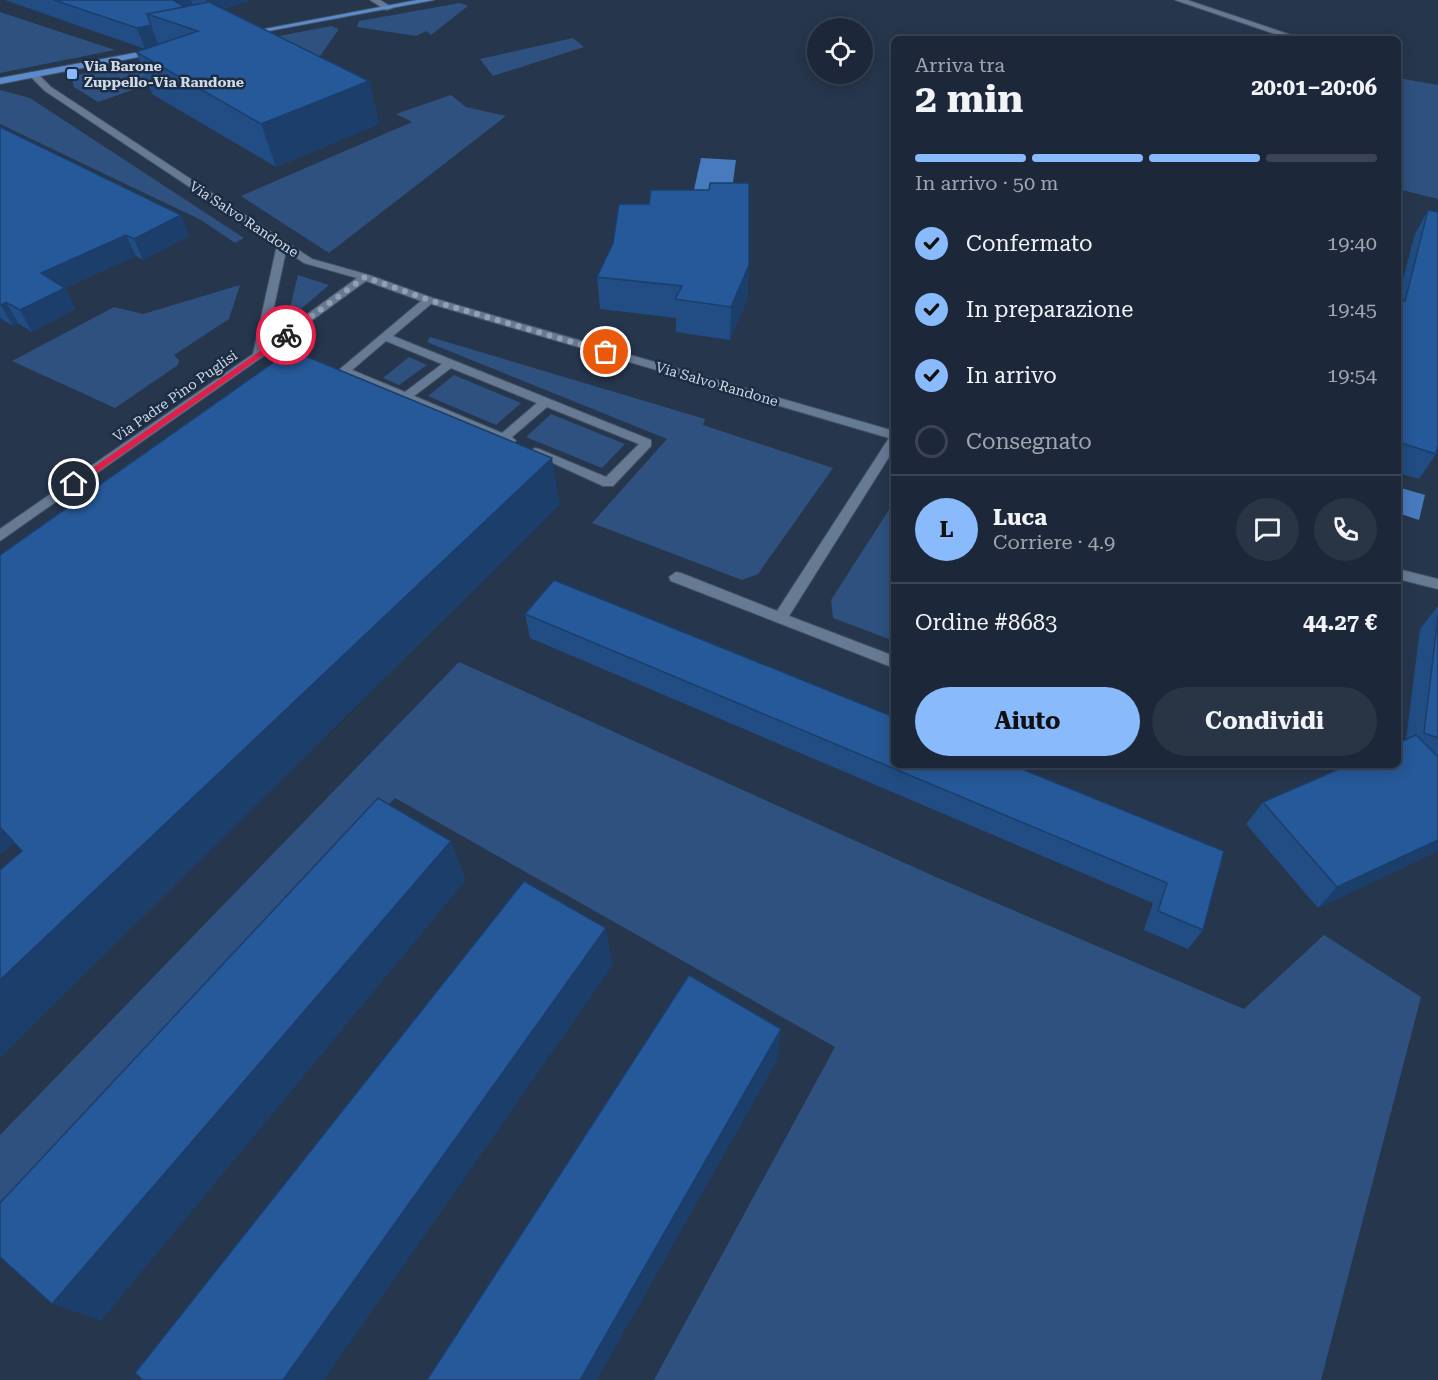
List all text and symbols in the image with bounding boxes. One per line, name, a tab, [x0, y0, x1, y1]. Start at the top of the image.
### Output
map controls	[807, 18, 873, 84]
button: locate	[807, 18, 873, 84]
text: Arriva tra	[915, 53, 1005, 77]
place label: Via Barone Zuppello-Via Randone	[84, 58, 244, 90]
marker: Via Barone Zuppello-Via Randone	[65, 67, 79, 81]
text: 20:01–20:06	[1251, 75, 1377, 100]
text: 2 min	[915, 76, 1023, 122]
text: In arrivo · 50 m	[915, 171, 1058, 195]
street label: Via Salvo Randone	[187, 178, 302, 260]
icon: check	[915, 227, 948, 260]
text: Confermato	[966, 231, 1092, 256]
text: 19:40	[1327, 231, 1377, 255]
icon: check	[915, 293, 948, 326]
text: In preparazione	[966, 297, 1133, 322]
text: 19:45	[1327, 297, 1377, 321]
courier	[256, 305, 316, 365]
icon: bike	[270, 319, 303, 352]
pin	[580, 326, 631, 377]
icon: bag	[589, 335, 622, 368]
street label: Via Padre Pino Puglisi	[110, 347, 241, 445]
street label: Via Salvo Randone	[654, 359, 780, 409]
icon: check	[915, 359, 948, 392]
text: In arrivo	[966, 363, 1057, 388]
text: 19:54	[1327, 363, 1377, 387]
text: Consegnato	[966, 429, 1092, 454]
pin	[48, 458, 99, 509]
icon: home	[57, 467, 90, 500]
button: chat	[1236, 498, 1299, 561]
button: phone	[1314, 498, 1377, 561]
text: Luca	[993, 505, 1047, 530]
text: L	[939, 517, 954, 542]
text: Corriere · 4.9	[993, 530, 1115, 554]
text: Ordine #8683	[915, 610, 1057, 635]
text: 44.27 €	[1303, 610, 1377, 635]
button: Aiuto	[915, 687, 1140, 756]
button: Condividi	[1152, 687, 1377, 756]

